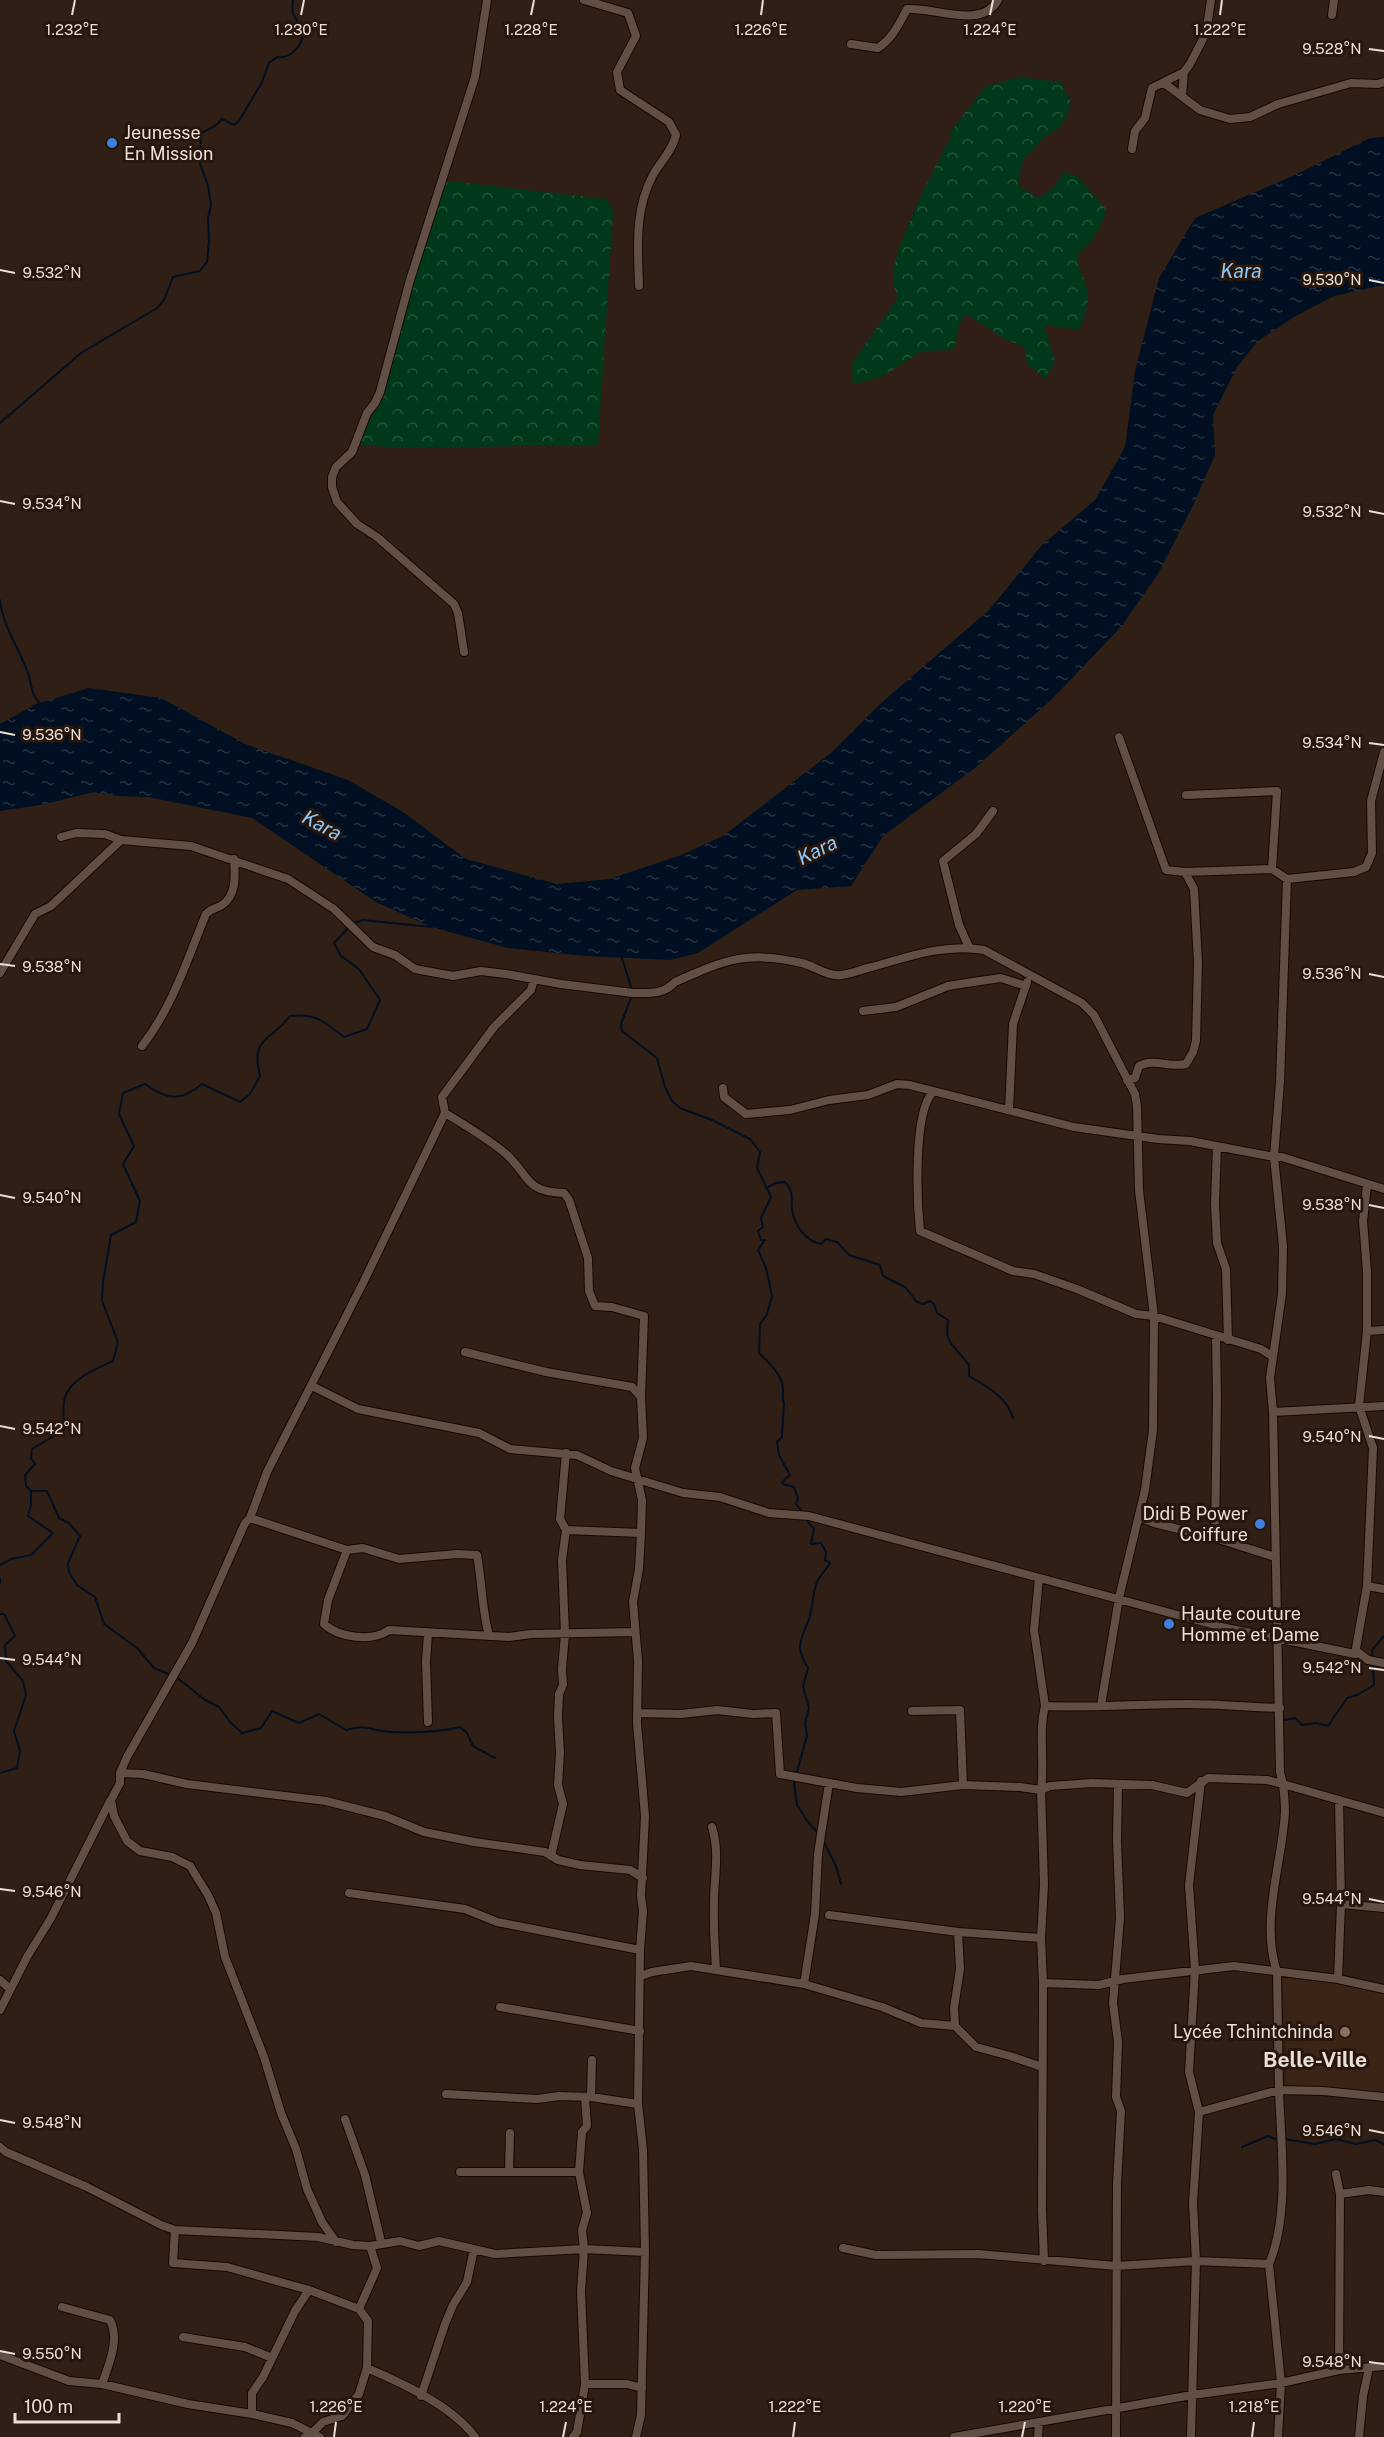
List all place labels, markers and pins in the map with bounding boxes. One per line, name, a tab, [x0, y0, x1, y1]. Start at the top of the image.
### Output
place label: Jeunesse En Mission	[124, 122, 213, 164]
marker: Jeunesse En Mission	[105, 136, 119, 150]
place label: Didi B Power Coiffure	[1142, 1503, 1248, 1545]
marker: Didi B Power Coiffure	[1253, 1517, 1267, 1531]
place label: Haute couture Homme et Dame	[1181, 1603, 1320, 1645]
marker: Haute couture Homme et Dame	[1162, 1617, 1176, 1631]
place label: Lycée Tchintchinda	[1173, 2021, 1333, 2042]
marker: Lycée Tchintchinda	[1338, 2025, 1352, 2039]

